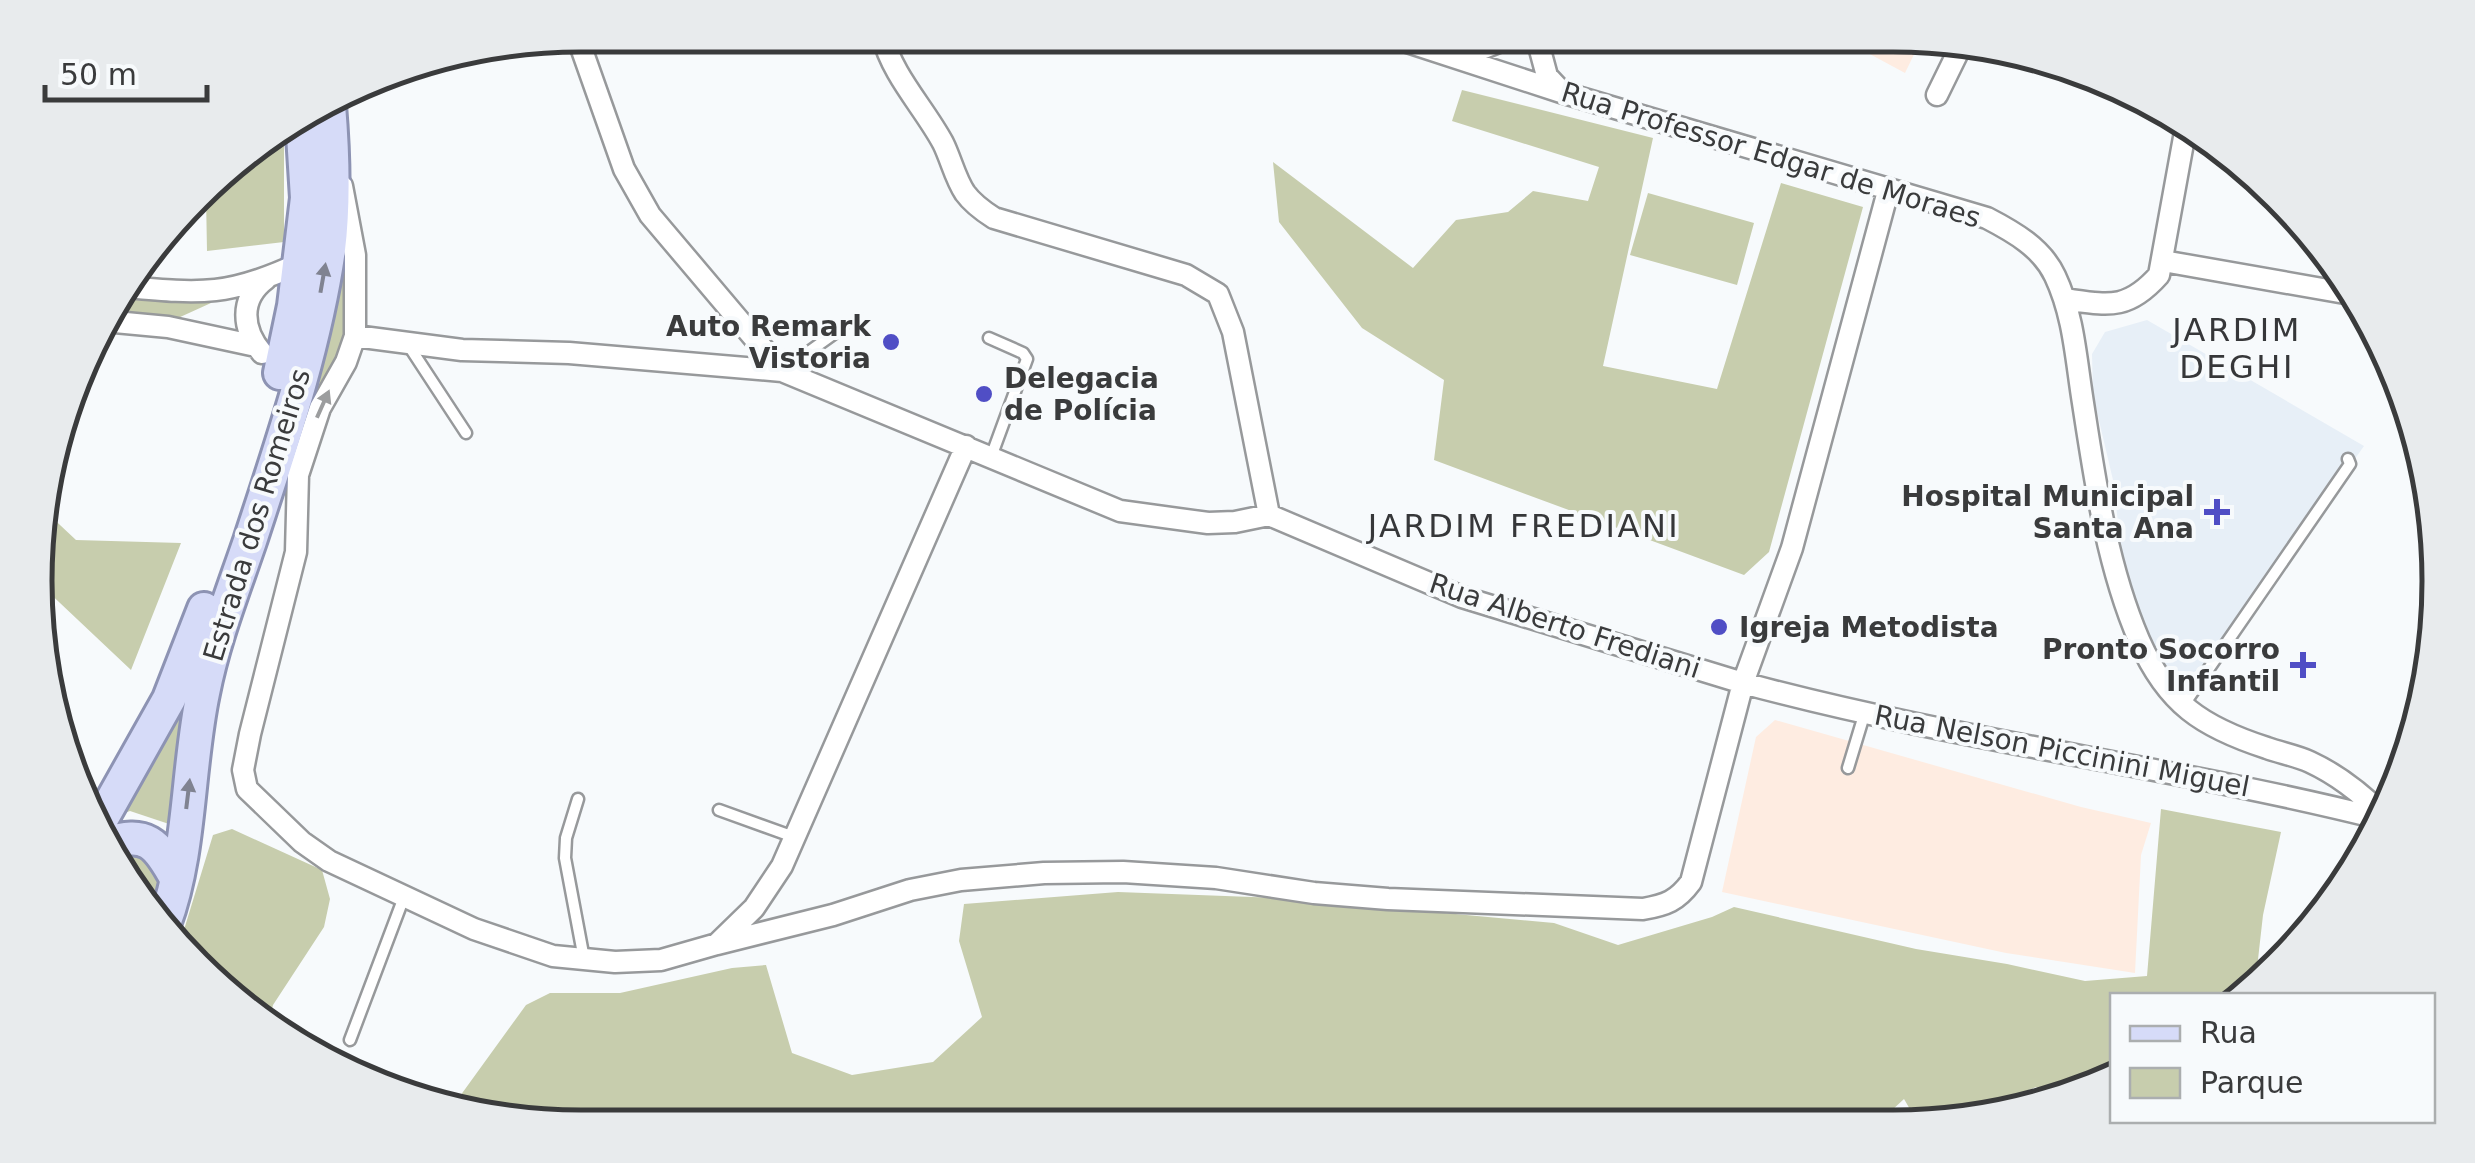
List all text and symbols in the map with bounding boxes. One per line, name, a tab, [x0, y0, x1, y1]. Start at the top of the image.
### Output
scale bar	[45, 40, 208, 102]
text: 50 m	[60, 57, 137, 92]
street label: Rua Professor Edgar de Moraes	[1557, 75, 1985, 235]
one-way arrow	[316, 262, 332, 293]
place label: Auto Remark Vistoria	[666, 310, 872, 375]
district label: JARDIM DEGHI	[2170, 311, 2302, 386]
marker: Auto Remark Vistoria	[880, 331, 902, 353]
place label: Delegacia de Polícia	[1004, 362, 1159, 427]
street label: Estrada dos Romeiros	[197, 365, 317, 665]
marker: Delegacia de Polícia	[973, 383, 995, 405]
one-way arrow	[315, 389, 331, 419]
place label: Hospital Municipal Santa Ana	[1901, 480, 2194, 545]
marker: Hospital Municipal Santa Ana	[2204, 499, 2230, 525]
district label: JARDIM FREDIANI	[1366, 507, 1680, 545]
street label: Rua Alberto Frediani	[1425, 567, 1705, 685]
place label: Igreja Metodista	[1739, 611, 1999, 644]
marker: Igreja Metodista	[1708, 616, 1730, 638]
place label: Pronto Socorro Infantil	[2042, 633, 2280, 698]
marker: Pronto Socorro Infantil	[2290, 652, 2316, 678]
street label: Rua Nelson Piccinini Miguel	[1872, 698, 2252, 804]
one-way arrow	[181, 778, 197, 810]
legend	[2110, 993, 2435, 1123]
text: Rua	[2200, 1015, 2257, 1050]
text: Parque	[2200, 1065, 2303, 1100]

